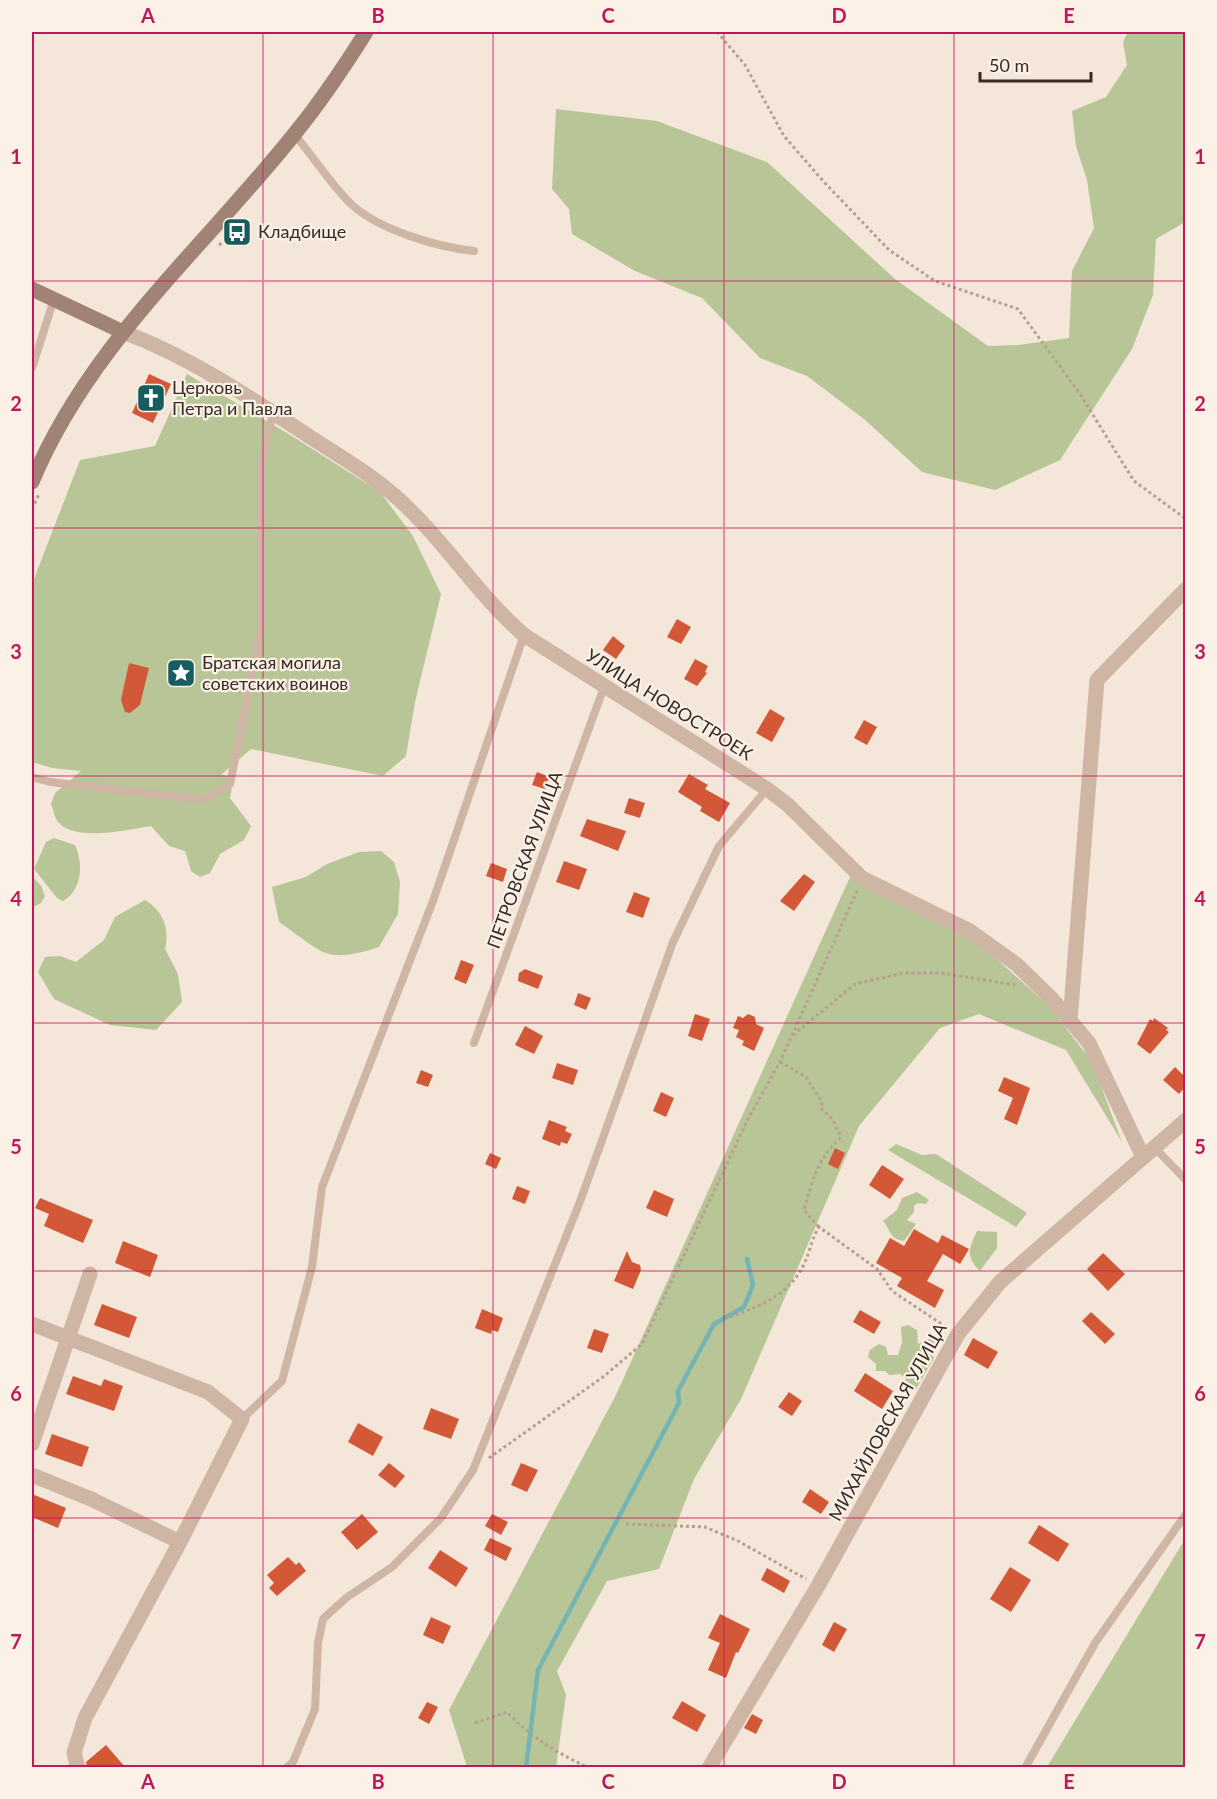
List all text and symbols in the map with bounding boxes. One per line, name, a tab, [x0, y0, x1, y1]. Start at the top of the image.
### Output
text: A	[140, 3, 155, 27]
text: B	[371, 3, 385, 27]
text: C	[601, 3, 615, 27]
text: D	[831, 3, 847, 27]
text: E	[1063, 3, 1075, 27]
scale bar	[980, 45, 1091, 83]
text: 50 m	[989, 54, 1029, 76]
text: 1	[10, 144, 22, 168]
text: 1	[1194, 144, 1206, 168]
bus stop icon: Кладбище	[221, 216, 253, 248]
place label: Кладбище	[258, 220, 346, 242]
place label: Церковь Петра и Павла	[172, 376, 292, 419]
church icon: Церковь Петра и Павла	[135, 382, 167, 414]
text: 2	[10, 391, 22, 415]
text: 2	[1194, 391, 1206, 415]
text: 3	[10, 639, 22, 663]
text: 3	[1194, 639, 1206, 663]
street label: УЛИЦА НОВОСТРОЕК	[582, 644, 757, 764]
place label: Братская могила советских воинов	[202, 651, 348, 694]
place icon: Братская могила советских воинов	[165, 657, 197, 689]
street label: ПЕТРОВСКАЯ УЛИЦА	[482, 767, 567, 951]
text: 4	[10, 886, 22, 910]
text: 4	[1194, 886, 1206, 910]
text: 5	[10, 1134, 22, 1158]
text: 5	[1194, 1134, 1206, 1158]
street label: МИХАЙЛОВСКАЯ УЛИЦА	[823, 1318, 951, 1524]
text: 6	[10, 1381, 22, 1405]
text: 6	[1194, 1381, 1206, 1405]
text: 7	[10, 1629, 22, 1653]
text: 7	[1194, 1629, 1206, 1653]
text: A	[140, 1769, 155, 1793]
text: B	[371, 1769, 385, 1793]
text: C	[601, 1769, 615, 1793]
text: D	[831, 1769, 847, 1793]
text: E	[1063, 1769, 1075, 1793]

